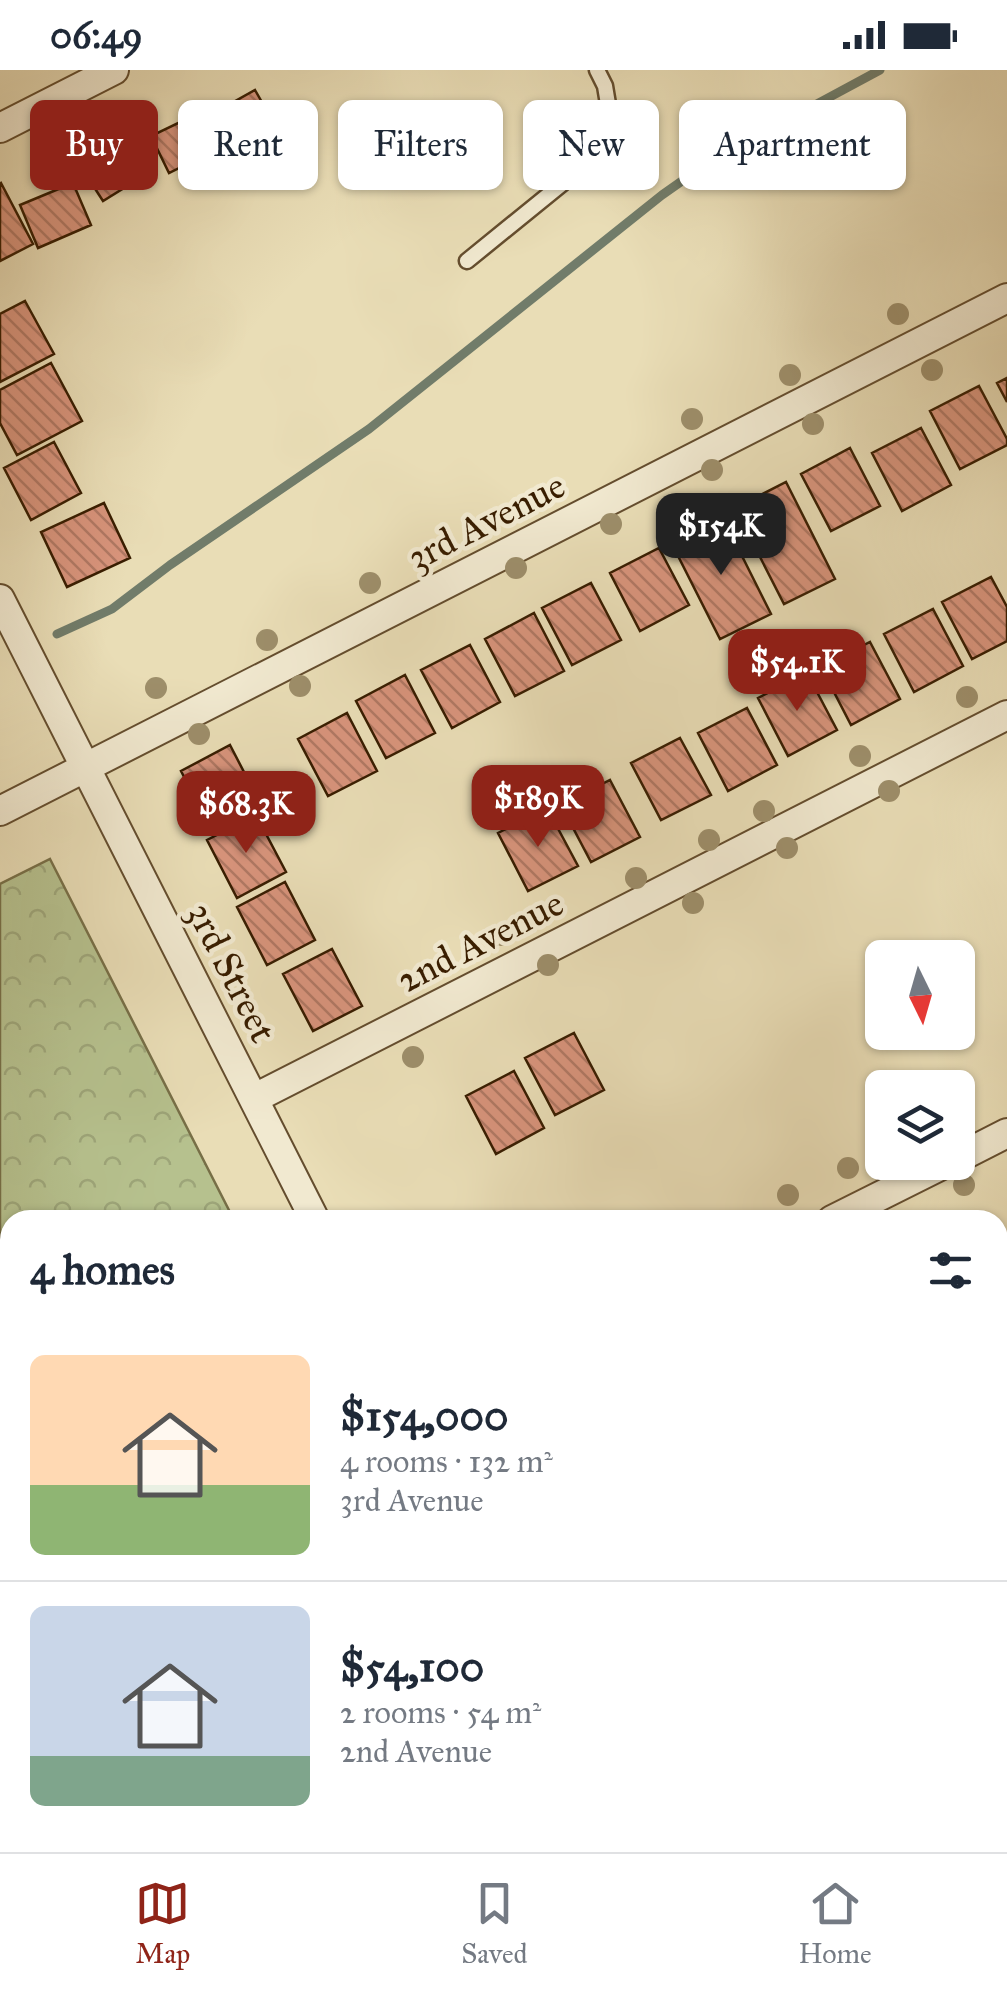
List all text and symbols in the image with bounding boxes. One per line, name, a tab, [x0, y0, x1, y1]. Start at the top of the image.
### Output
text: 06:49	[50, 12, 143, 58]
chip: Buy	[30, 100, 158, 190]
chip: Rent	[178, 100, 318, 190]
chip: Filters	[338, 100, 503, 190]
chip: New	[523, 100, 659, 190]
chip: Apartment	[679, 100, 906, 190]
street label: 3rd Avenue	[400, 462, 572, 580]
pin: $154K	[651, 493, 791, 578]
text: $154K	[678, 506, 764, 545]
pin: $54.1K	[716, 629, 878, 714]
text: $54.1K	[750, 642, 844, 681]
pin: $189K	[468, 765, 608, 850]
pin: $68.3K	[165, 771, 327, 856]
text: $189K	[494, 778, 582, 817]
text: $68.3K	[199, 784, 293, 823]
street label: 2nd Avenue	[389, 879, 571, 1003]
street label: 3rd Street	[177, 894, 287, 1050]
north arrow	[865, 940, 975, 1050]
map controls	[865, 940, 975, 1180]
button: layers	[865, 1070, 975, 1180]
icon: filters	[923, 1243, 978, 1298]
text: 4 homes	[30, 1244, 175, 1296]
text: $154,000	[340, 1390, 508, 1442]
icon: home	[110, 1395, 230, 1515]
text: 4 rooms · 132 m²	[340, 1442, 553, 1481]
text: 3rd Avenue	[340, 1481, 484, 1520]
text: $54,100	[340, 1641, 484, 1693]
icon: home	[110, 1646, 230, 1766]
text: 2 rooms · 54 m²	[340, 1693, 541, 1732]
text: 2nd Avenue	[340, 1732, 492, 1771]
tab: Map	[135, 1876, 190, 1971]
tab: Saved	[461, 1876, 528, 1971]
tab: Home	[798, 1876, 872, 1971]

